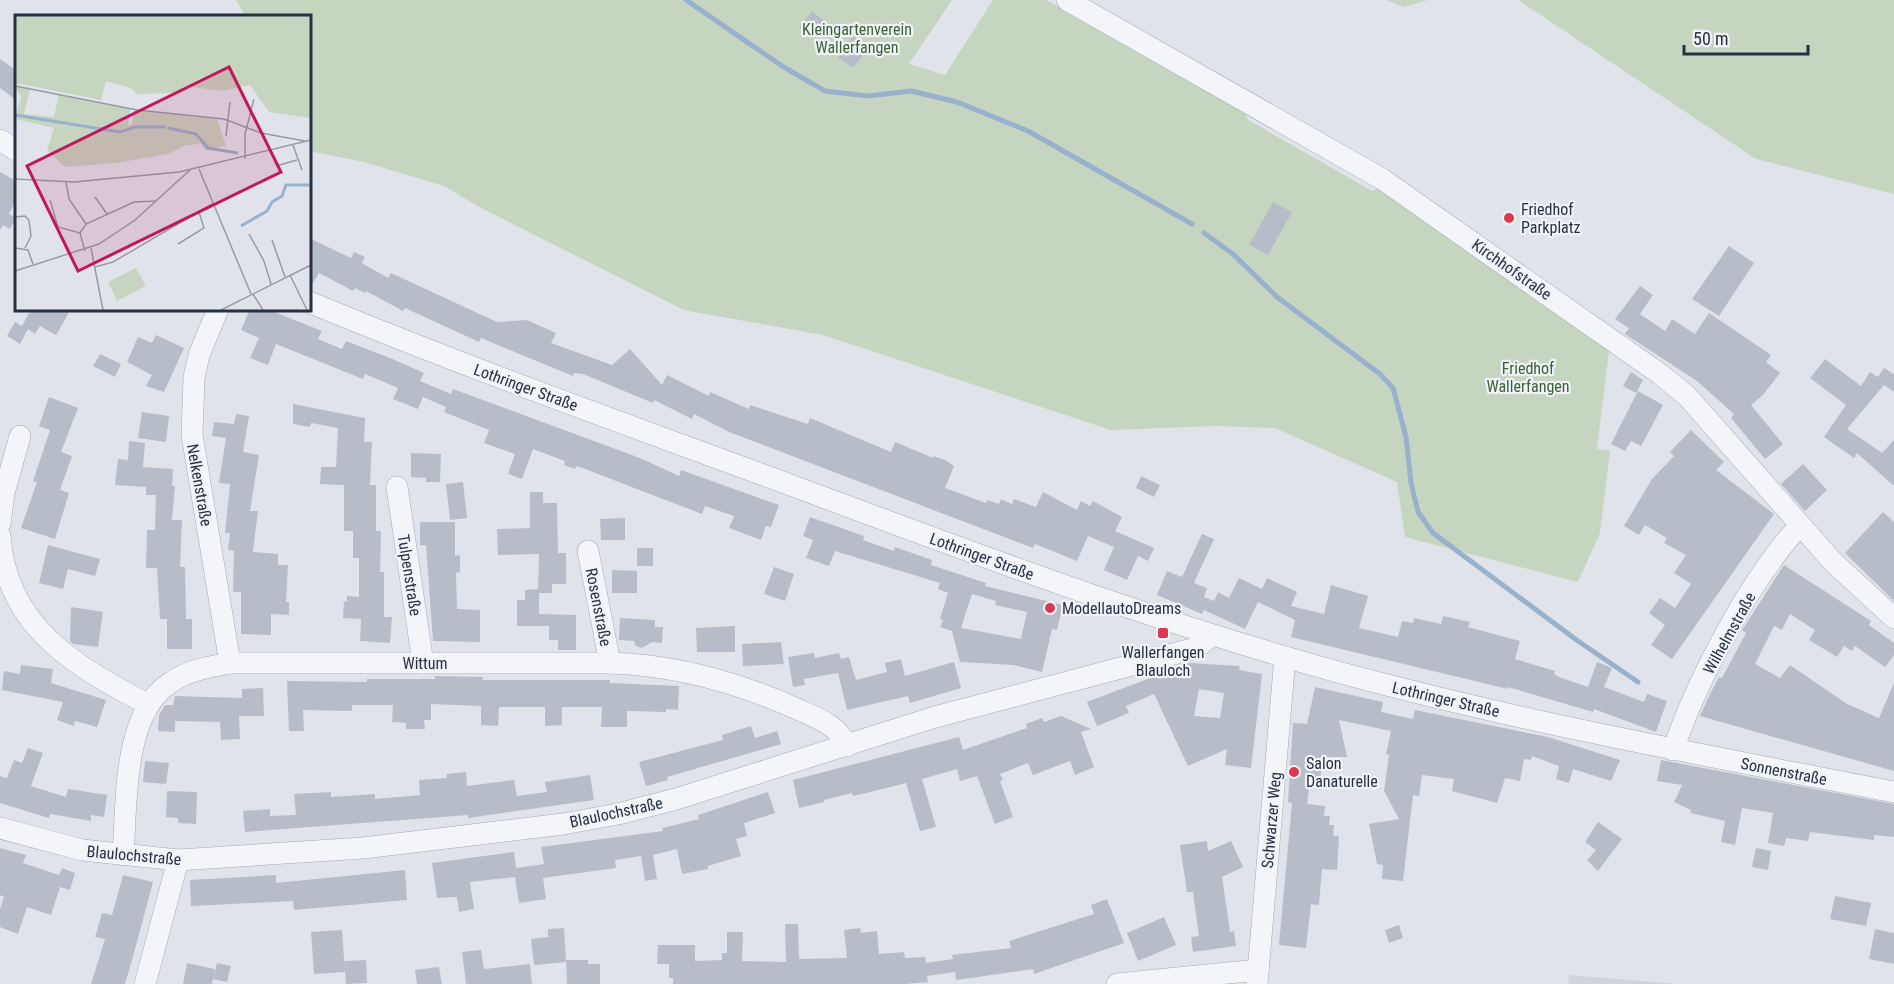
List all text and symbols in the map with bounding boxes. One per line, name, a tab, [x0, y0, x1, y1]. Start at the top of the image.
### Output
inset map	[15, 15, 310, 310]
scale bar	[1684, 18, 1808, 56]
park label: Kleingartenverein Wallerfangen	[802, 20, 912, 57]
text: 50 m	[1693, 28, 1728, 49]
place label: Friedhof Parkplatz	[1521, 200, 1581, 237]
marker: Friedhof Parkplatz	[1502, 211, 1516, 225]
street label: Kirchhofstraße	[1468, 235, 1555, 304]
park label: Friedhof Wallerfangen	[1486, 359, 1570, 396]
street label: Lothringer Straße	[471, 360, 581, 415]
street label: Nelkenstraße	[183, 442, 216, 528]
street label: Lothringer Straße	[927, 529, 1037, 584]
street label: Tulpenstraße	[394, 533, 425, 617]
street label: Rosenstraße	[582, 566, 615, 648]
street label: Wilhelmstraße	[1699, 589, 1760, 677]
place label: ModellautoDreams	[1062, 599, 1181, 618]
marker: ModellautoDreams	[1043, 601, 1057, 615]
marker: Wallerfangen Blauloch	[1156, 626, 1170, 640]
place label: Wallerfangen Blauloch	[1121, 643, 1205, 680]
street label: Wittum	[402, 654, 448, 673]
street label: Lothringer Straße	[1390, 678, 1501, 721]
place label: Salon Danaturelle	[1306, 754, 1378, 791]
street label: Sonnenstraße	[1739, 754, 1829, 789]
marker: Salon Danaturelle	[1287, 765, 1301, 779]
street label: Schwarzer Weg	[1258, 771, 1285, 869]
street label: Blaulochstraße	[568, 793, 664, 832]
street label: Blaulochstraße	[86, 842, 182, 869]

